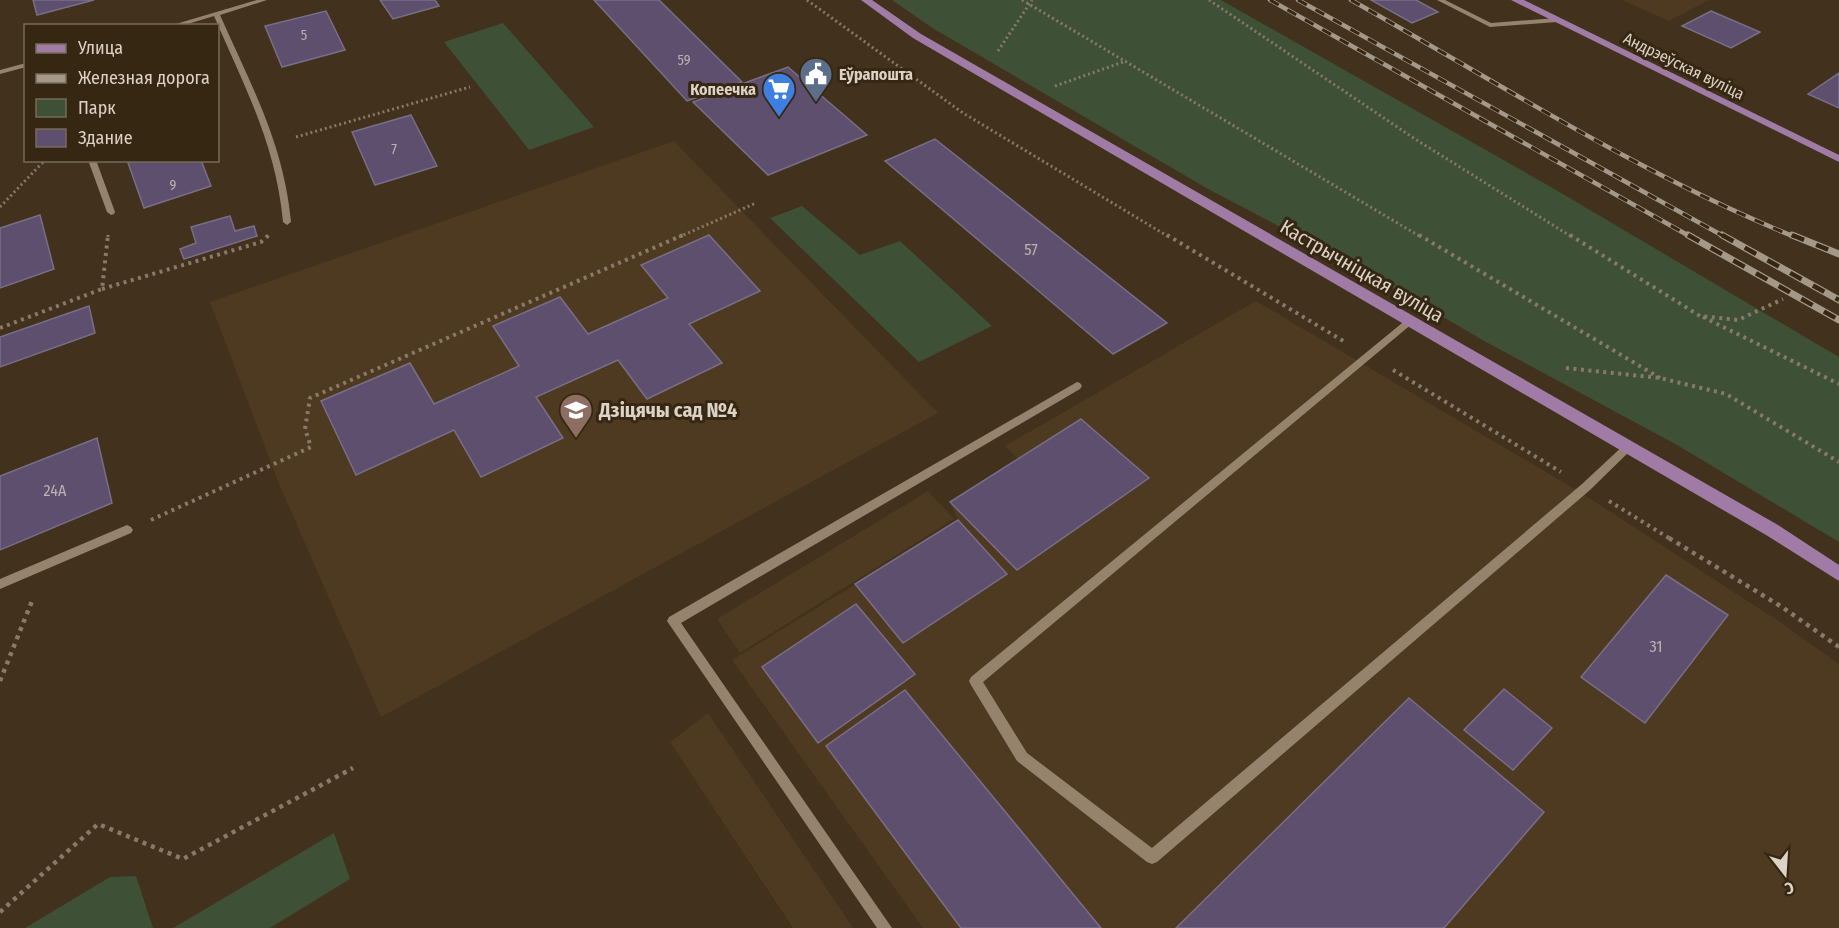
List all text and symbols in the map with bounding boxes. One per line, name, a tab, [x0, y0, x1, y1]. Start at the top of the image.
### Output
legend	[24, 24, 219, 162]
house number: 5	[301, 27, 307, 44]
street label: Андрэеўская вуліца	[1621, 29, 1748, 104]
text: Улица	[77, 37, 123, 59]
house number: 59	[677, 52, 691, 69]
public building icon: Еўрапошта	[798, 56, 834, 103]
place label: Еўрапошта	[839, 65, 913, 84]
text: Железная дорога	[78, 67, 210, 89]
supermarket icon: Копеечка	[761, 71, 797, 118]
place label: Копеечка	[690, 80, 756, 99]
text: Парк	[78, 97, 116, 119]
text: Здание	[78, 127, 133, 149]
house number: 7	[391, 141, 397, 158]
house number: 9	[170, 177, 177, 194]
street label: Кастрычніцкая вуліца	[1276, 214, 1448, 328]
house number: 57	[1024, 240, 1038, 259]
school or university icon: Дзіцячы сад №4	[558, 392, 594, 439]
place label: Дзіцячы сад №4	[598, 398, 737, 422]
house number: 24А	[44, 481, 67, 500]
house number: 31	[1649, 637, 1663, 656]
north arrow	[1755, 844, 1815, 904]
text: С	[1782, 878, 1796, 898]

